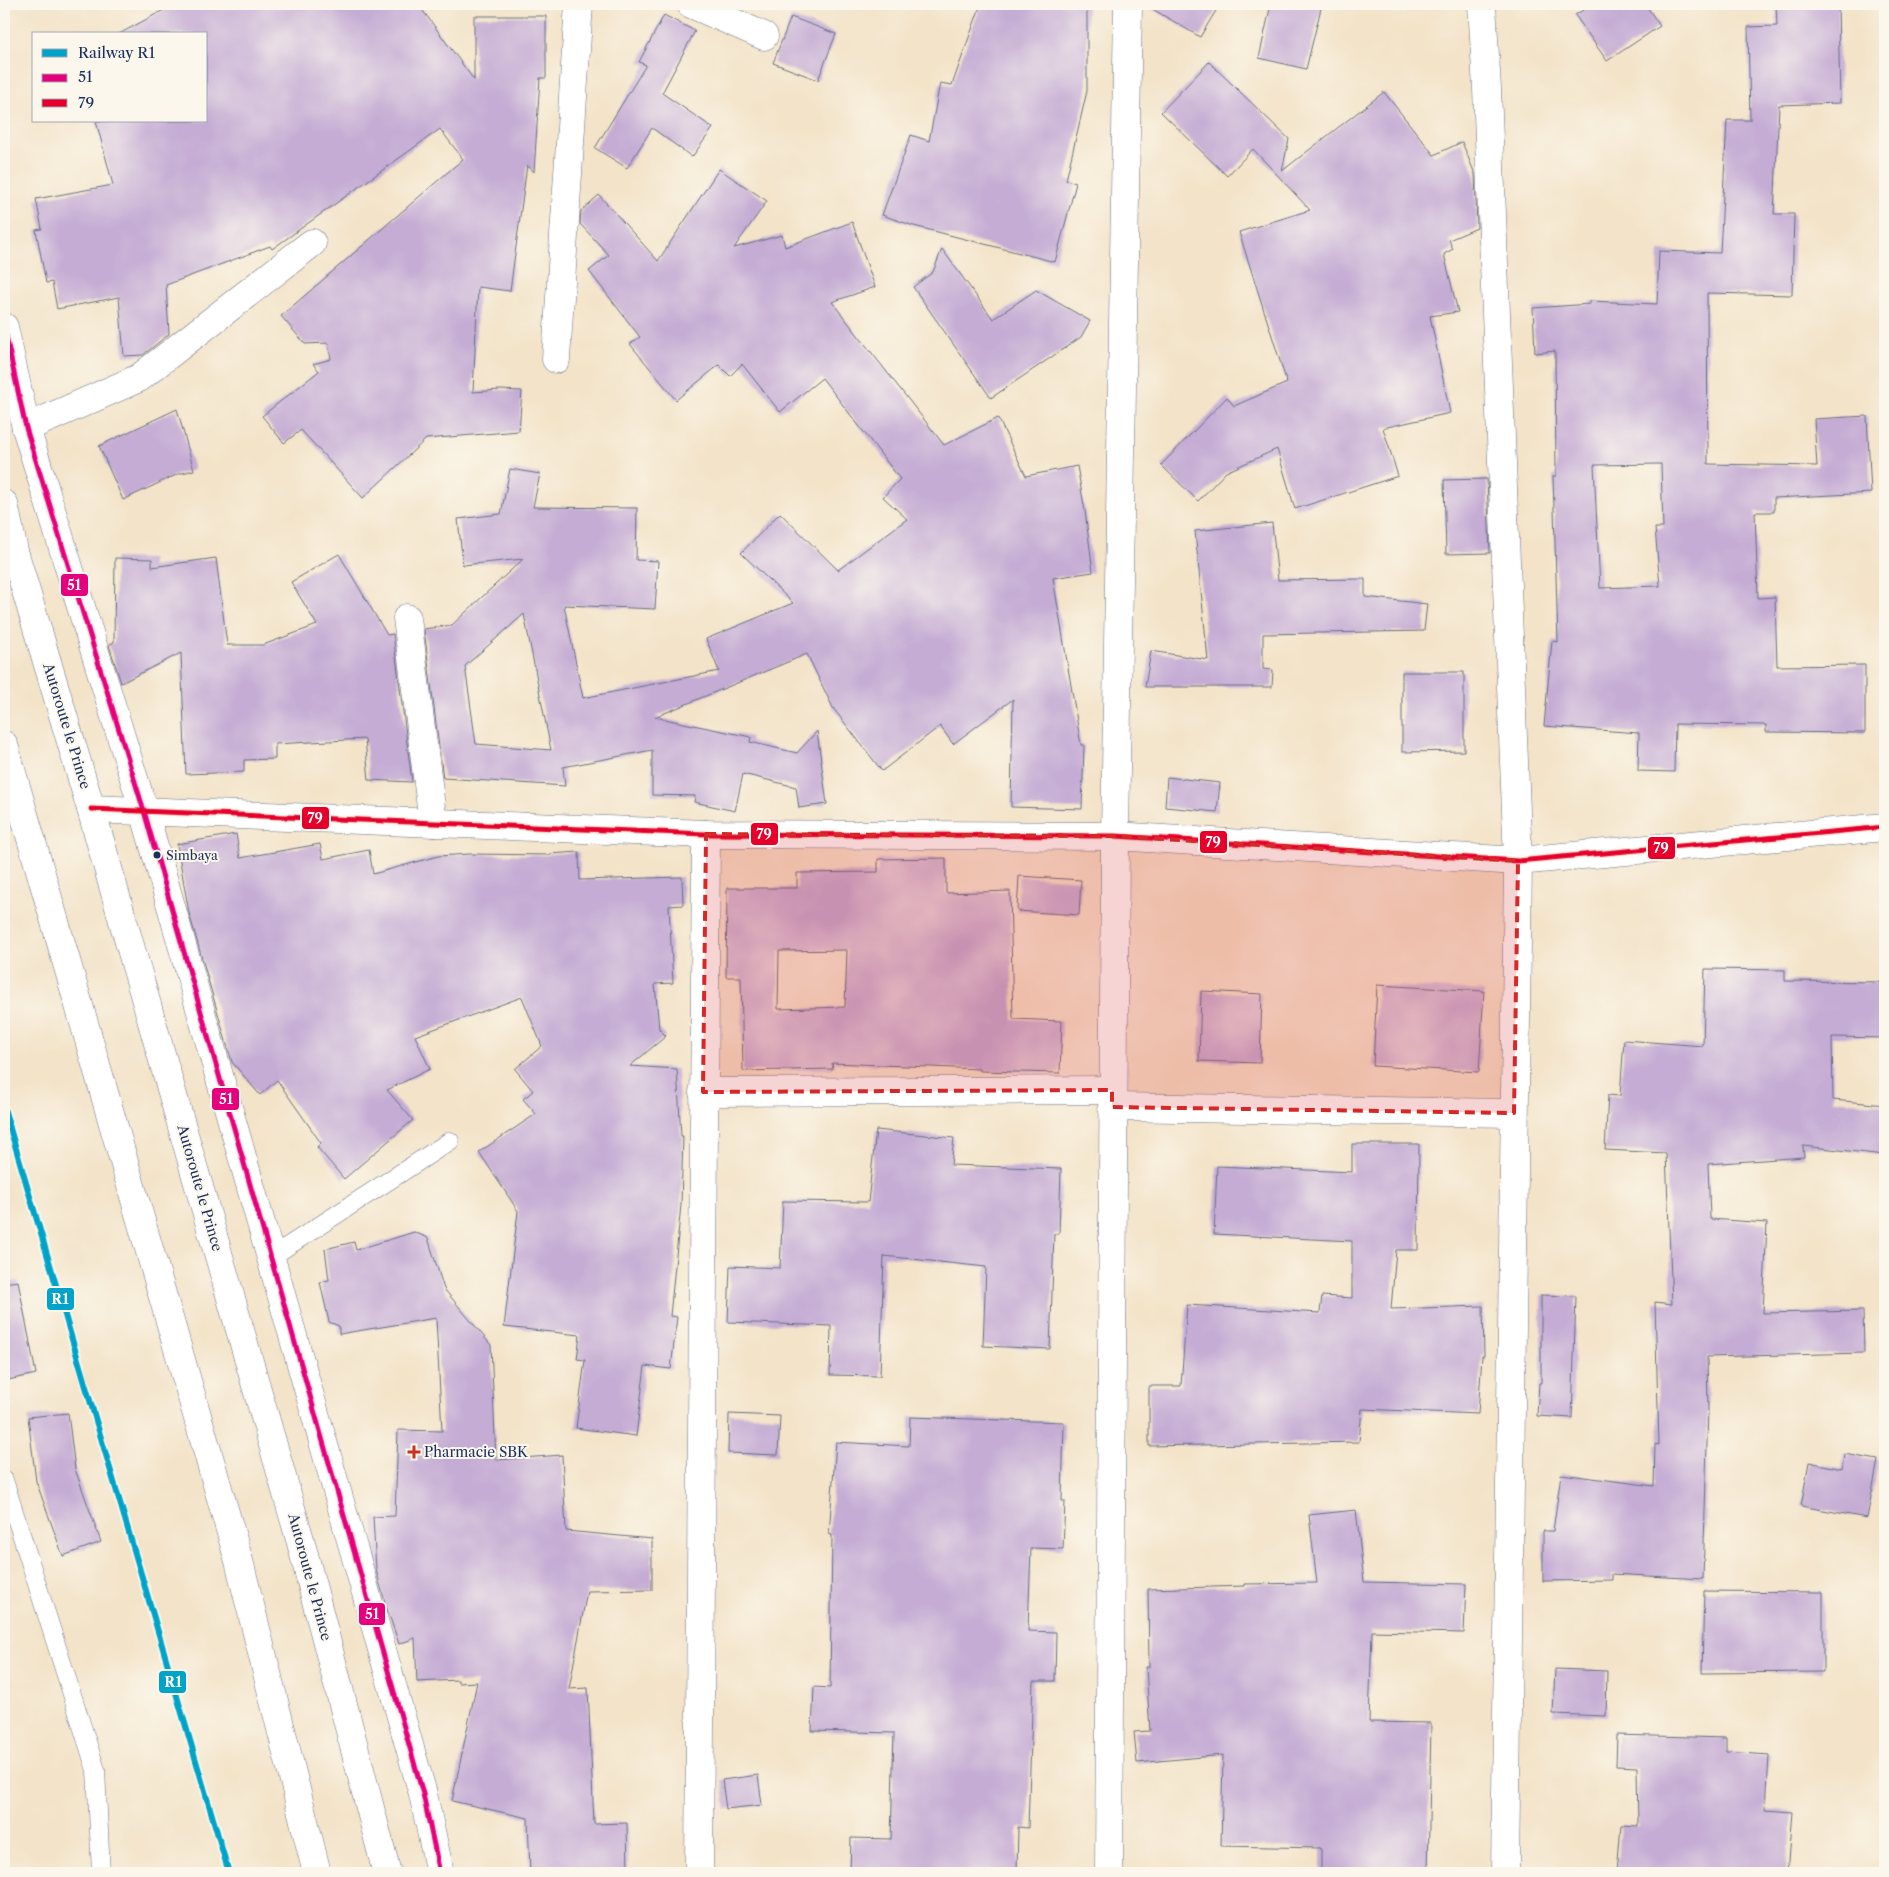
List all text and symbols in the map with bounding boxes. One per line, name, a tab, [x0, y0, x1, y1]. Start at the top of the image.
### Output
legend	[32, 32, 208, 122]
text: Railway R1	[78, 43, 156, 62]
text: 51	[78, 67, 93, 86]
text: 79	[78, 93, 94, 112]
line badge: 51	[60, 573, 89, 597]
text: 51	[67, 576, 82, 594]
street label: Autoroute le Prince	[39, 660, 95, 791]
line badge: 79	[301, 806, 330, 830]
text: 79	[307, 809, 323, 827]
line badge: 79	[750, 822, 779, 846]
text: 79	[756, 825, 772, 843]
line badge: 79	[1199, 830, 1228, 854]
text: 79	[1205, 833, 1221, 851]
line badge: 79	[1647, 836, 1676, 860]
text: 79	[1653, 839, 1669, 857]
place label: Simbaya	[166, 847, 218, 863]
marker: Simbaya	[152, 850, 162, 860]
line badge: 51	[211, 1087, 240, 1111]
text: 51	[219, 1090, 234, 1108]
street label: Autoroute le Prince	[173, 1122, 227, 1254]
line badge: R1	[46, 1287, 75, 1311]
text: R1	[51, 1290, 69, 1308]
place label: Pharmacie SBK	[424, 1443, 529, 1461]
marker: Pharmacie SBK	[408, 1446, 420, 1458]
street label: Autoroute le Prince	[284, 1511, 336, 1643]
line badge: 51	[358, 1602, 386, 1626]
text: 51	[365, 1605, 380, 1623]
line badge: R1	[158, 1670, 187, 1694]
text: R1	[164, 1673, 182, 1691]

